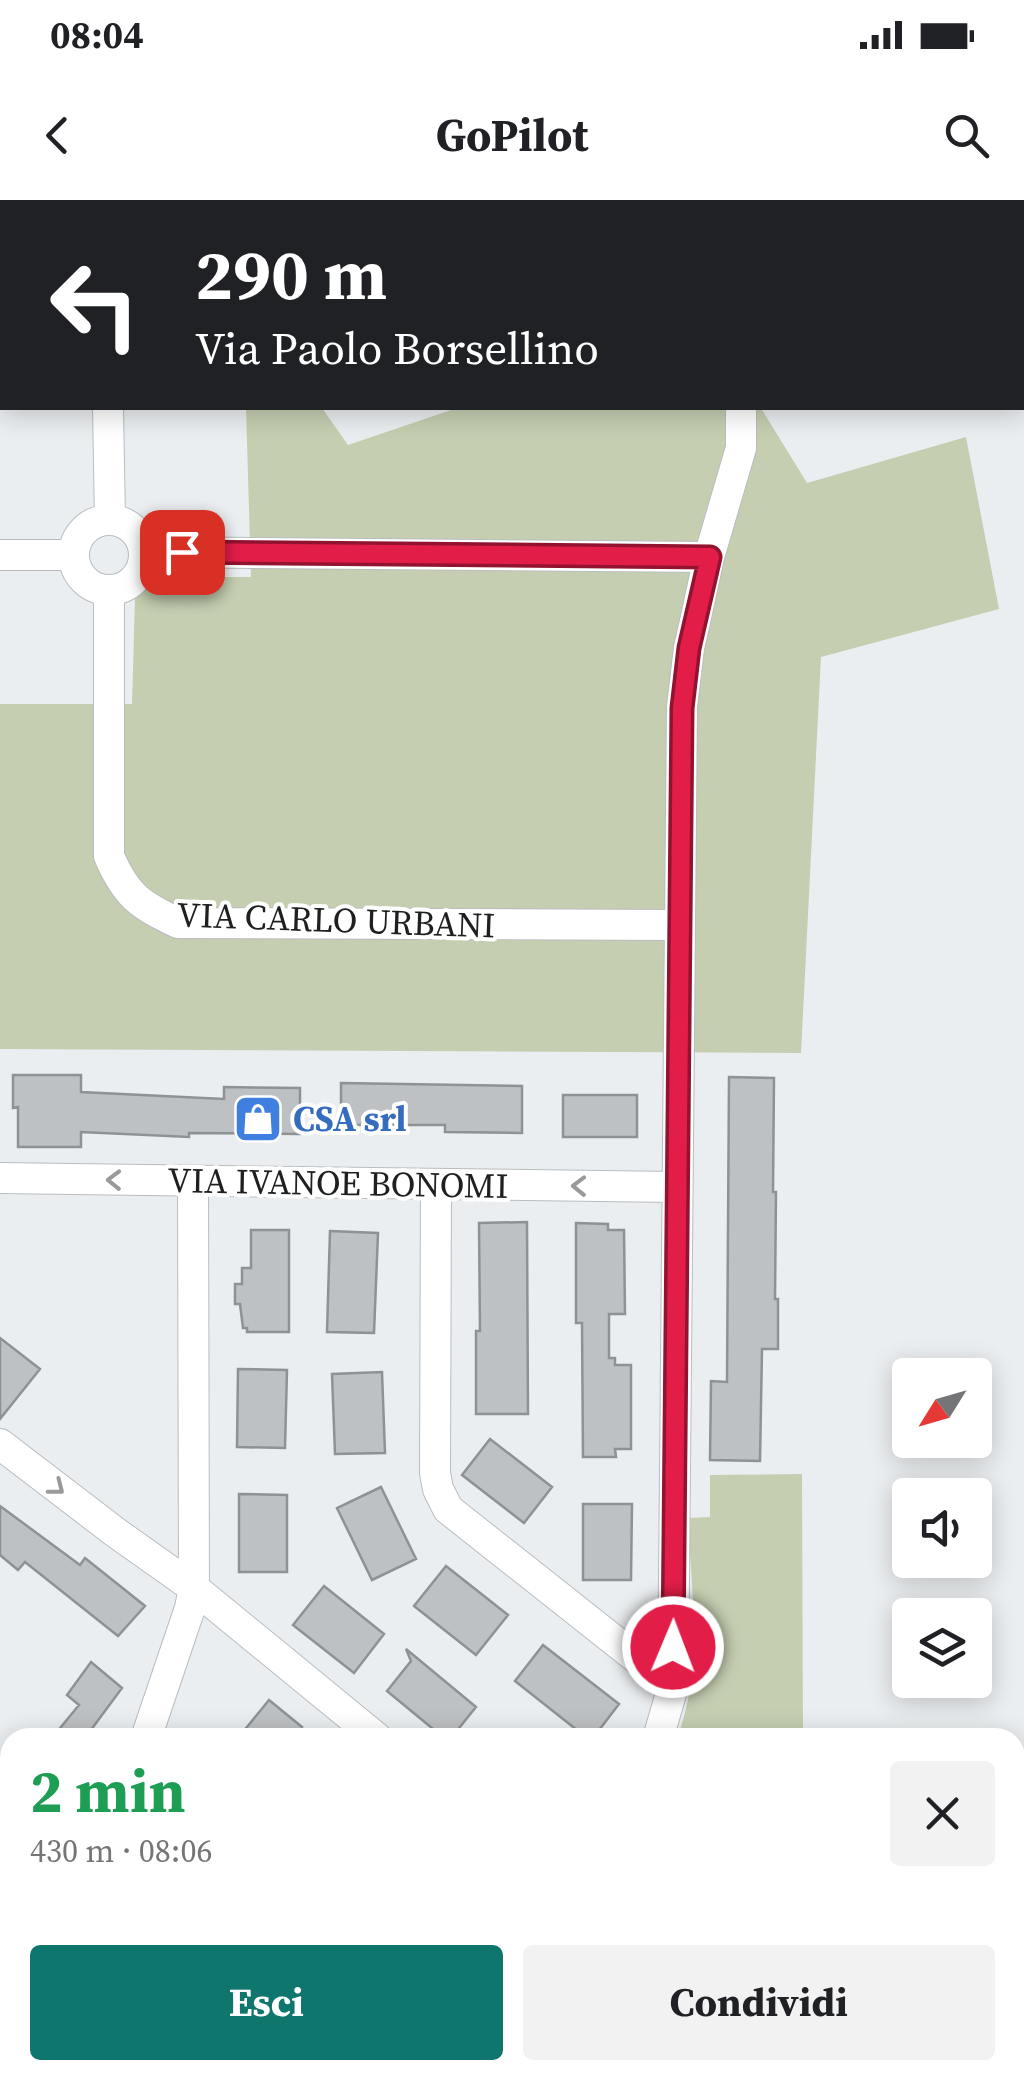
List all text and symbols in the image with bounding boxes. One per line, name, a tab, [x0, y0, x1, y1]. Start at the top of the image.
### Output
text: 08:04	[50, 9, 144, 61]
text: GoPilot	[436, 104, 588, 166]
icon: back	[30, 108, 85, 163]
icon: search	[939, 108, 994, 163]
text: 290 m	[195, 226, 387, 322]
icon: left	[30, 240, 160, 370]
text: Via Paolo Borsellino	[195, 317, 599, 379]
pin	[140, 510, 225, 595]
icon: arrive	[155, 525, 210, 580]
street label: VIA CARLO URBANI	[176, 890, 496, 950]
shop icon: CSA srl	[232, 1093, 284, 1145]
place label: CSA srl	[293, 1095, 407, 1143]
street label: VIA IVANOE BONOMI	[167, 1156, 509, 1210]
one-way arrow	[105, 1170, 121, 1191]
one-way arrow	[570, 1175, 586, 1197]
north arrow	[892, 1358, 992, 1458]
map controls	[892, 1358, 992, 1698]
one-way arrow	[46, 1476, 64, 1494]
button: sound	[892, 1478, 992, 1578]
position arrow	[621, 1595, 725, 1699]
button: layers	[892, 1598, 992, 1698]
text: 2 min	[30, 1750, 186, 1832]
button: close	[890, 1761, 995, 1866]
text: 430 m · 08:06	[30, 1829, 212, 1873]
button: Esci	[30, 1945, 503, 2060]
button: Condividi	[523, 1945, 995, 2060]

